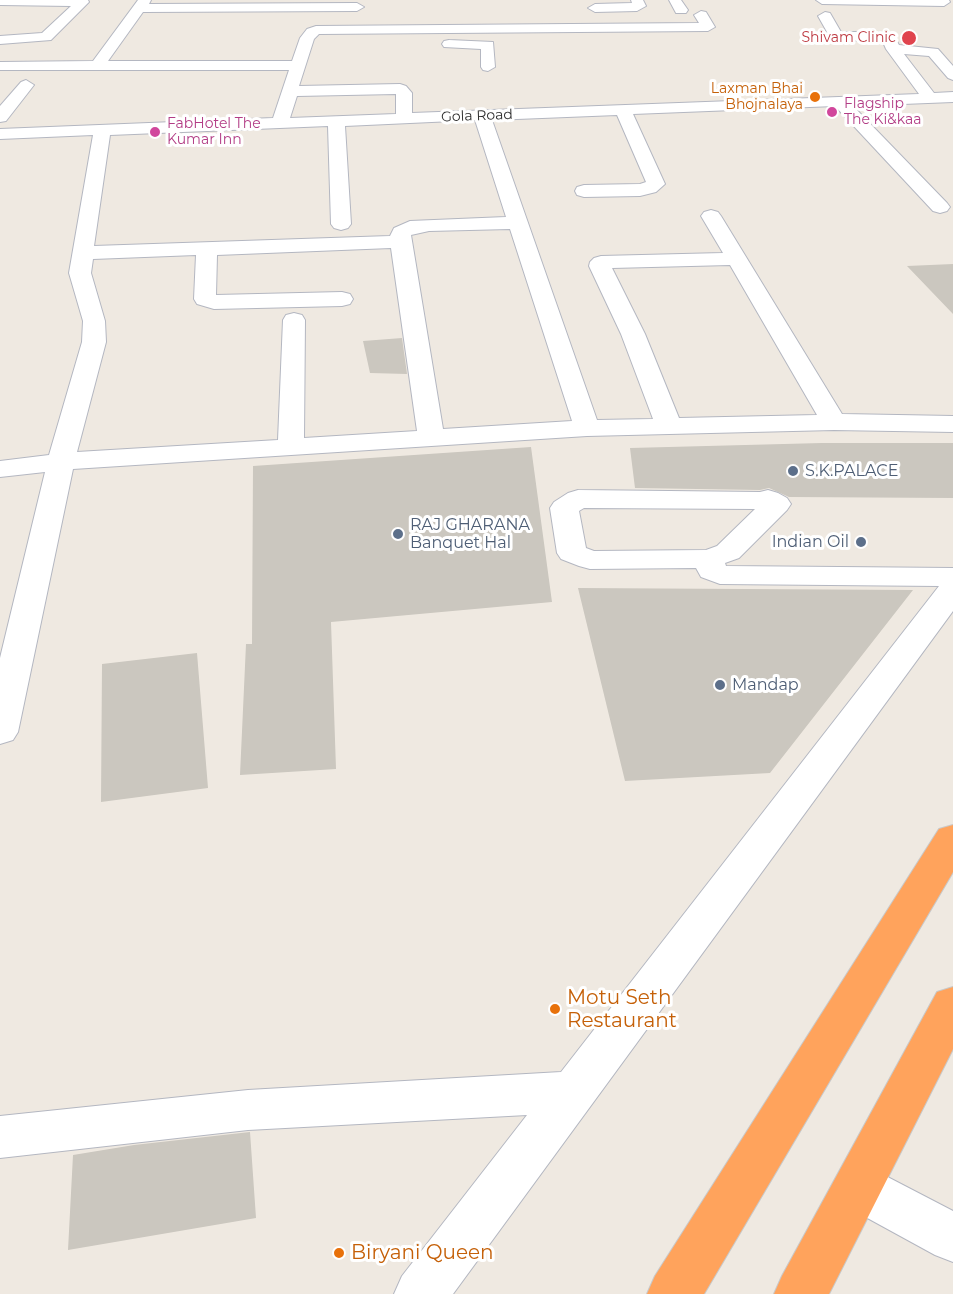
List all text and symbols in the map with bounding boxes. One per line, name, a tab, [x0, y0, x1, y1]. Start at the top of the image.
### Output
marker: Shivam Clinic	[900, 29, 918, 47]
place label: Shivam Clinic	[801, 30, 896, 46]
place label: Laxman Bhai Bhojnalaya	[711, 81, 803, 114]
marker: Laxman Bhai Bhojnalaya	[808, 90, 822, 104]
place label: Flagship The Ki&kaa	[844, 96, 921, 128]
marker: Flagship The Ki&kaa	[825, 105, 839, 119]
street label: Gola Road	[441, 106, 513, 126]
place label: FabHotel The Kumar Inn	[167, 116, 261, 148]
marker: FabHotel The Kumar Inn	[148, 125, 162, 139]
place label: S.K.PALACE	[805, 461, 898, 481]
marker: S.K.PALACE	[786, 464, 800, 478]
place label: RAJ GHARANA Banquet Hal	[410, 515, 530, 553]
marker: RAJ GHARANA Banquet Hal	[391, 527, 405, 541]
place label: Indian Oil	[772, 532, 849, 552]
marker: Indian Oil	[854, 535, 868, 549]
place label: Mandap	[732, 675, 799, 695]
marker: Mandap	[713, 678, 727, 692]
place label: Motu Seth Restaurant	[567, 986, 677, 1033]
marker: Motu Seth Restaurant	[548, 1002, 562, 1016]
place label: Biryani Queen	[351, 1241, 494, 1265]
marker: Biryani Queen	[332, 1246, 346, 1260]

